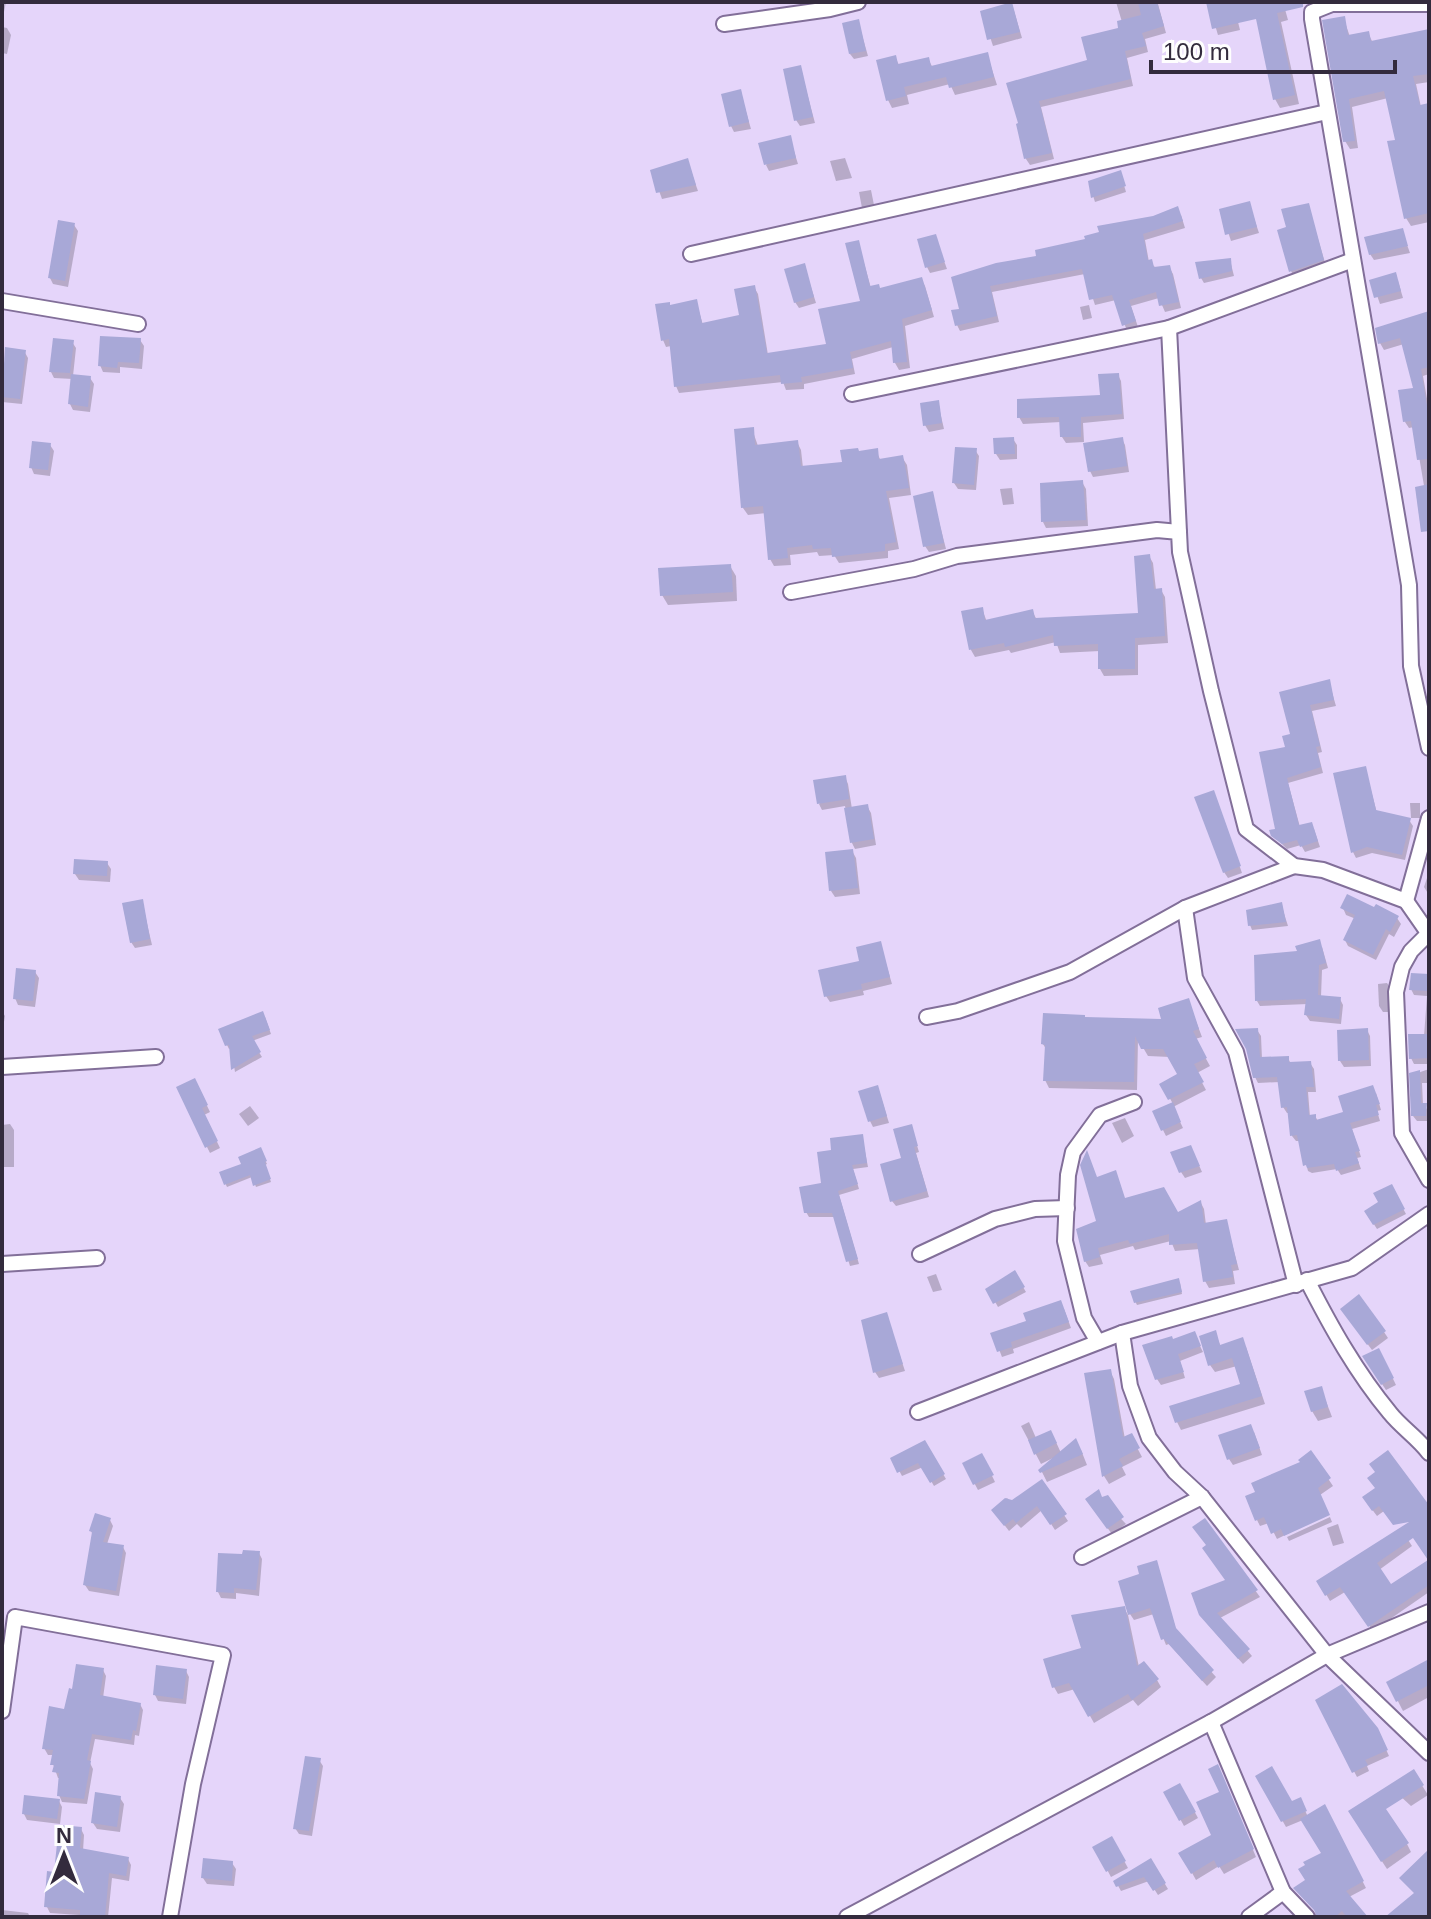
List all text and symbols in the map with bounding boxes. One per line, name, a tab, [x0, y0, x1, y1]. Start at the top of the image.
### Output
scale bar	[1151, 24, 1395, 74]
text: 100 m	[1163, 38, 1230, 65]
north arrow	[24, 1815, 104, 1895]
text: N	[56, 1823, 72, 1848]

